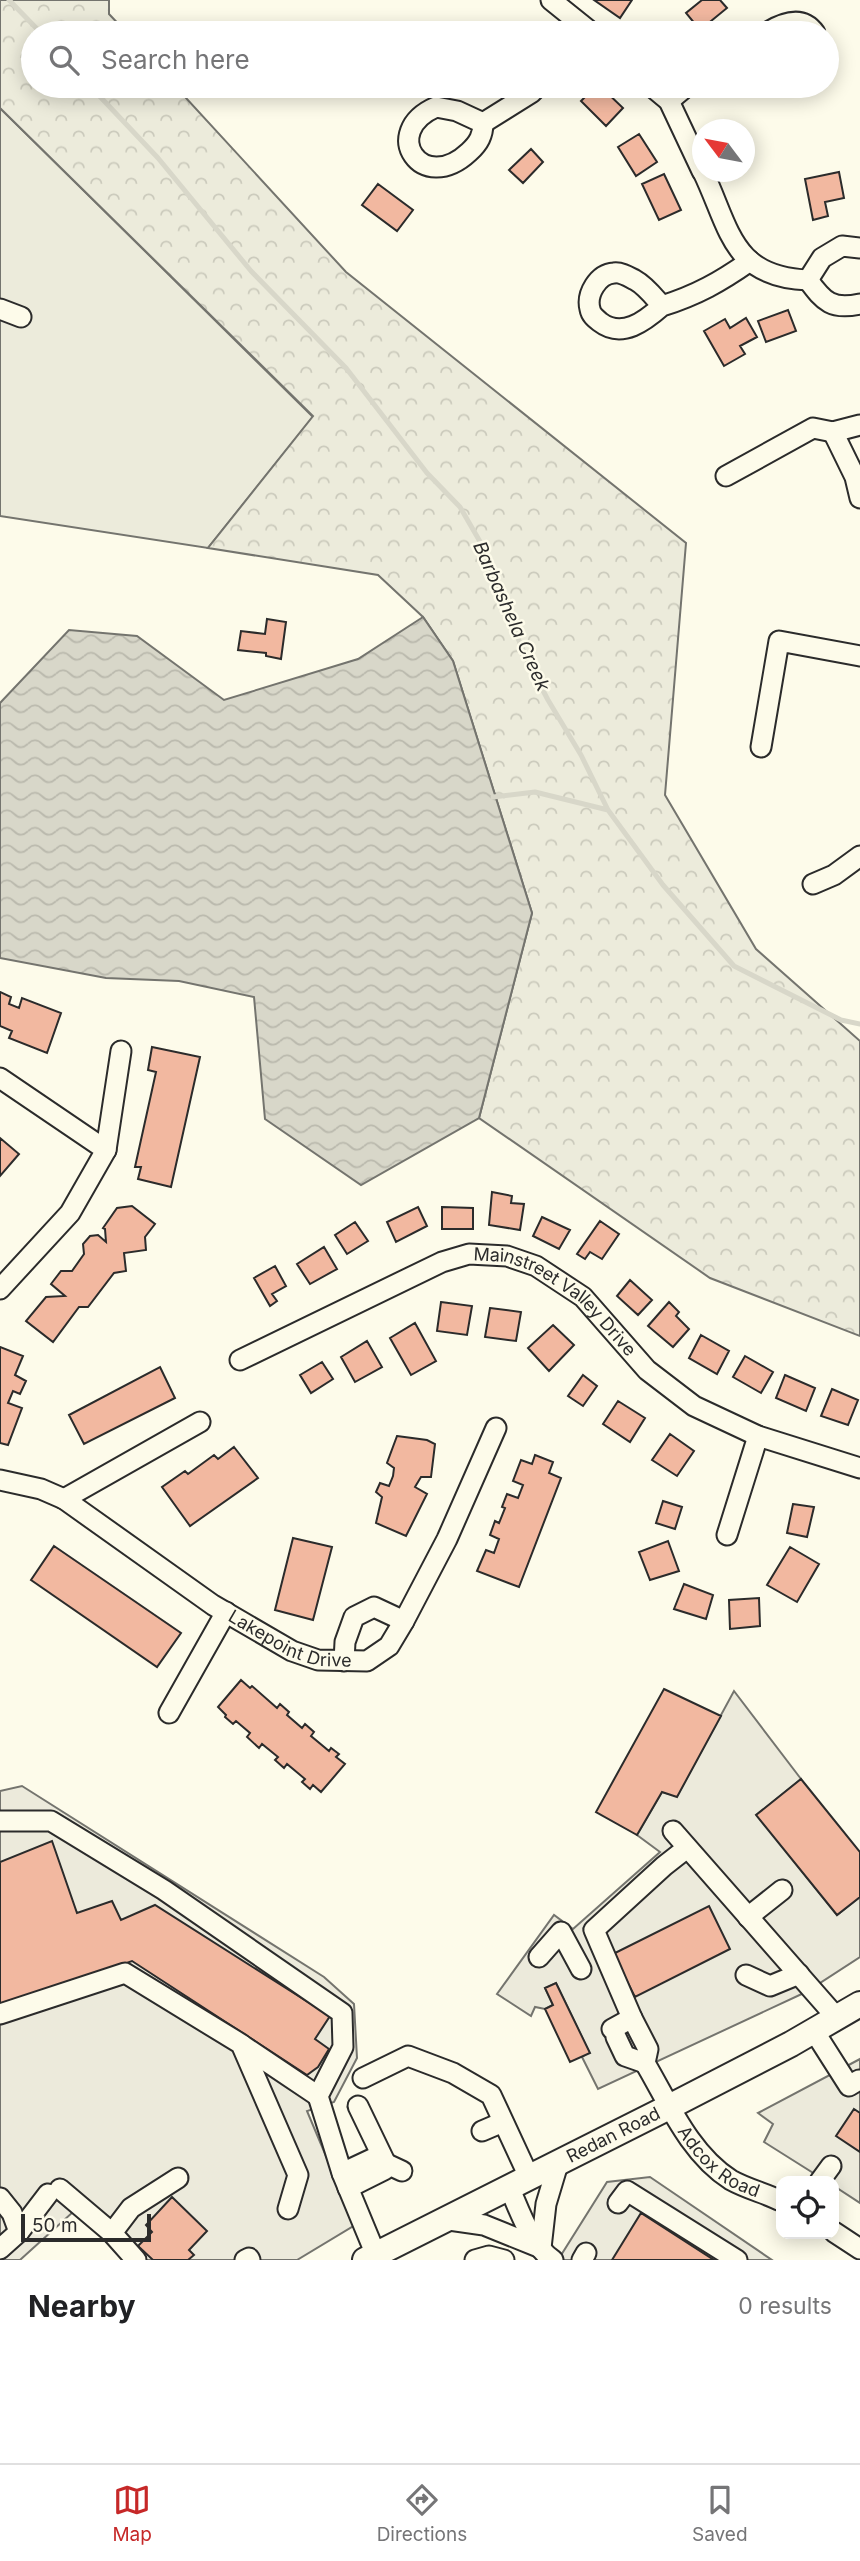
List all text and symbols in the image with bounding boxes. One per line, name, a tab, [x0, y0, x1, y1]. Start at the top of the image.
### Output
search box	[21, 21, 839, 98]
icon: search	[45, 41, 83, 79]
text: Search here	[101, 44, 250, 75]
north arrow	[692, 119, 755, 182]
water label: Barbashela Creek	[468, 538, 555, 695]
street label: Mainstreet Valley Drive	[473, 1243, 641, 1360]
street label: Lakepoint Drive	[225, 1605, 352, 1671]
street label: Redan Road	[563, 2102, 663, 2167]
street label: Adcox Road	[674, 2122, 763, 2201]
map controls	[776, 2176, 839, 2239]
button: locate	[776, 2176, 839, 2239]
scale bar	[21, 2211, 150, 2243]
text: 50 m	[32, 2214, 78, 2237]
text: Nearby	[28, 2288, 136, 2324]
text: 0 results	[738, 2292, 832, 2320]
tab: Map	[112, 2481, 152, 2546]
tab: Directions	[377, 2481, 467, 2546]
tab: Saved	[692, 2481, 748, 2546]

